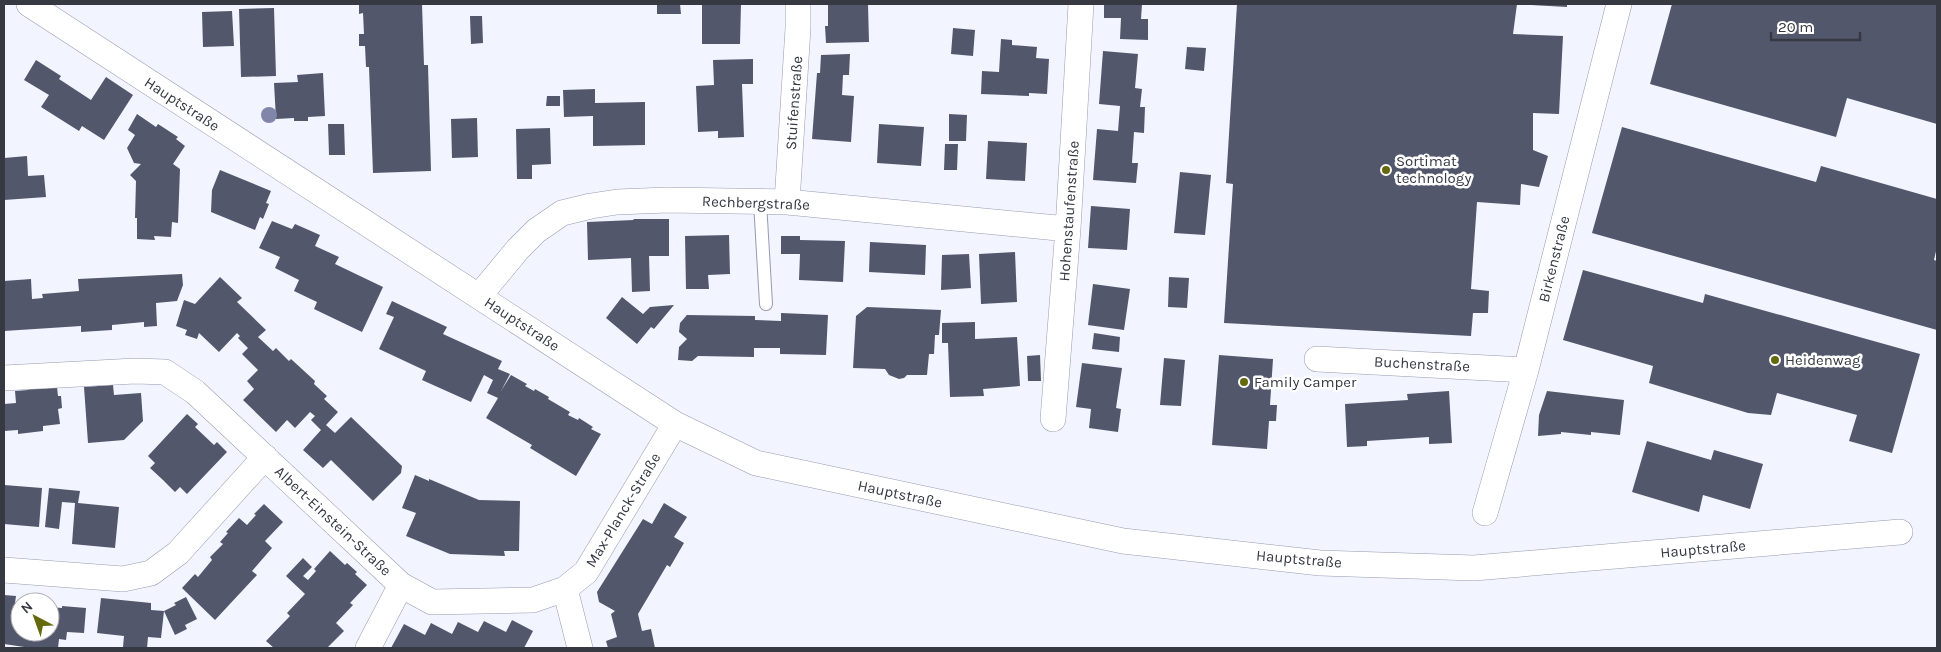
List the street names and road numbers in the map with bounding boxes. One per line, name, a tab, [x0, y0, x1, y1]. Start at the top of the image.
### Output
street label: Stuifenstraße	[782, 55, 806, 151]
street label: Hauptstraße	[141, 73, 223, 135]
street label: Hohenstaufenstraße	[1055, 140, 1083, 282]
street label: Rechbergstraße	[702, 192, 810, 214]
street label: Birkenstraße	[1535, 214, 1573, 304]
street label: Hauptstraße	[481, 293, 563, 355]
street label: Buchenstraße	[1374, 352, 1470, 376]
street label: Max-Planck-Straße	[582, 449, 664, 571]
street label: Albert-Einstein-Straße	[271, 462, 395, 580]
street label: Hauptstraße	[856, 476, 944, 512]
street label: Hauptstraße	[1659, 536, 1747, 562]
street label: Hauptstraße	[1255, 546, 1343, 572]

